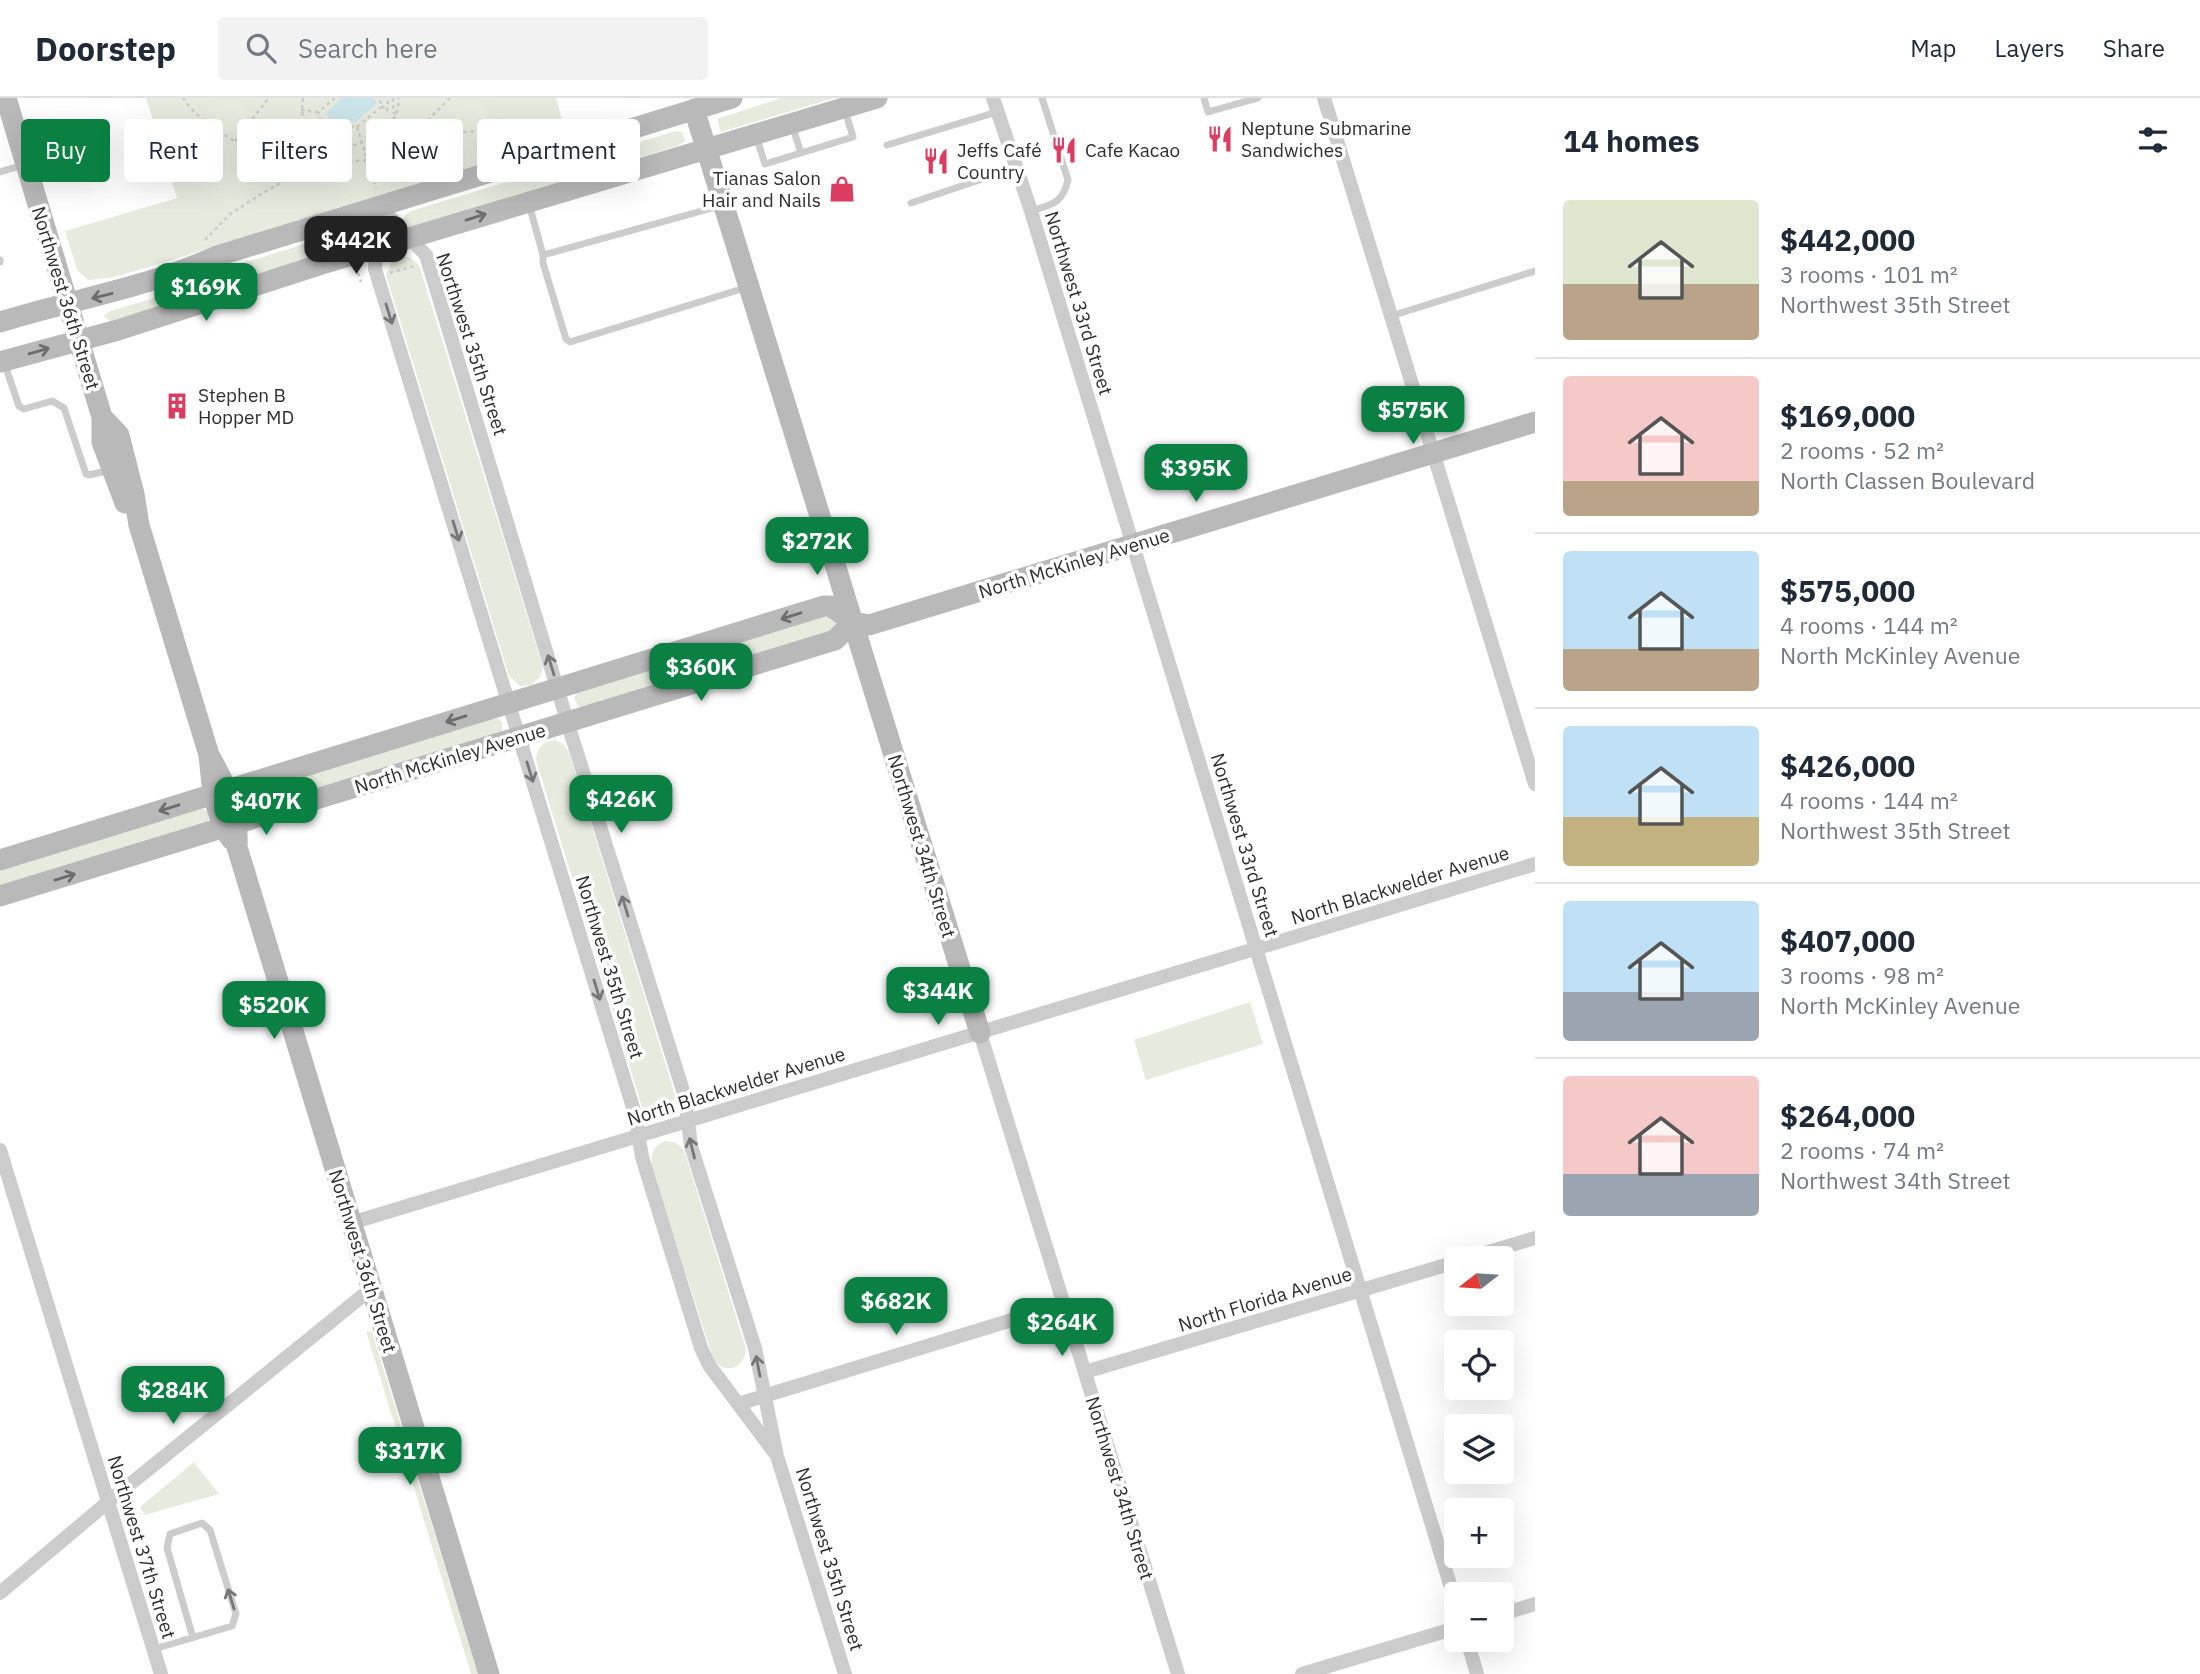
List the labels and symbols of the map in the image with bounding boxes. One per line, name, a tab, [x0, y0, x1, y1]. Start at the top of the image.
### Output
place label: Neptune Submarine Sandwiches	[1241, 116, 1411, 162]
restaurant icon: Neptune Submarine Sandwiches	[1205, 124, 1235, 154]
restaurant icon: Cafe Kacao	[1049, 135, 1079, 165]
place label: Jeffs Café Country	[957, 138, 1042, 184]
place label: Cafe Kacao	[1085, 138, 1180, 162]
restaurant icon: Jeffs Café Country	[921, 146, 951, 176]
place label: Tianas Salon Hair and Nails	[702, 166, 821, 212]
shop icon: Tianas Salon Hair and Nails	[827, 174, 857, 204]
street label: Northwest 36th Street	[27, 203, 105, 393]
street label: Northwest 33rd Street	[1040, 208, 1118, 398]
one-way arrow	[465, 210, 487, 223]
pin: $442K	[307, 216, 405, 276]
street label: Northwest 35th Street	[431, 250, 513, 438]
pin: $169K	[157, 264, 255, 323]
one-way arrow	[91, 290, 114, 303]
one-way arrow	[384, 303, 397, 325]
one-way arrow	[28, 343, 50, 356]
place label: Stephen B Hopper MD	[198, 383, 294, 429]
pin: $575K	[1364, 386, 1462, 446]
building icon: Stephen B Hopper MD	[162, 391, 192, 421]
pin: $395K	[1147, 444, 1245, 504]
pin: $272K	[768, 518, 866, 577]
one-way arrow	[451, 520, 464, 542]
street label: North McKinley Avenue	[976, 522, 1172, 604]
one-way arrow	[780, 611, 802, 624]
pin: $360K	[652, 644, 750, 703]
one-way arrow	[543, 654, 556, 676]
one-way arrow	[446, 713, 468, 726]
street label: North McKinley Avenue	[352, 717, 548, 799]
street label: Northwest 33rd Street	[1206, 750, 1284, 940]
street label: Northwest 34th Street	[883, 751, 961, 941]
one-way arrow	[525, 761, 537, 783]
pin: $426K	[572, 776, 670, 835]
pin: $407K	[217, 778, 315, 837]
one-way arrow	[158, 802, 180, 815]
street label: North Blackwelder Avenue	[1288, 840, 1512, 930]
one-way arrow	[54, 869, 76, 882]
street label: Northwest 35th Street	[571, 872, 649, 1062]
one-way arrow	[617, 895, 630, 917]
pin: $344K	[889, 968, 987, 1027]
one-way arrow	[592, 978, 604, 1000]
pin: $520K	[225, 982, 323, 1041]
street label: North Blackwelder Avenue	[624, 1041, 848, 1131]
one-way arrow	[685, 1137, 698, 1160]
street label: Northwest 36th Street	[324, 1166, 402, 1356]
north arrow	[1444, 1246, 1514, 1316]
street label: North Florida Avenue	[1175, 1261, 1355, 1337]
pin: $682K	[847, 1278, 945, 1337]
pin: $264K	[1013, 1298, 1111, 1358]
one-way arrow	[751, 1355, 765, 1378]
pin: $284K	[124, 1366, 222, 1426]
street label: Northwest 34th Street	[1081, 1393, 1159, 1583]
pin: $317K	[361, 1428, 459, 1487]
street label: Northwest 37th Street	[103, 1452, 181, 1642]
street label: Northwest 35th Street	[791, 1464, 869, 1654]
one-way arrow	[224, 1588, 237, 1610]

